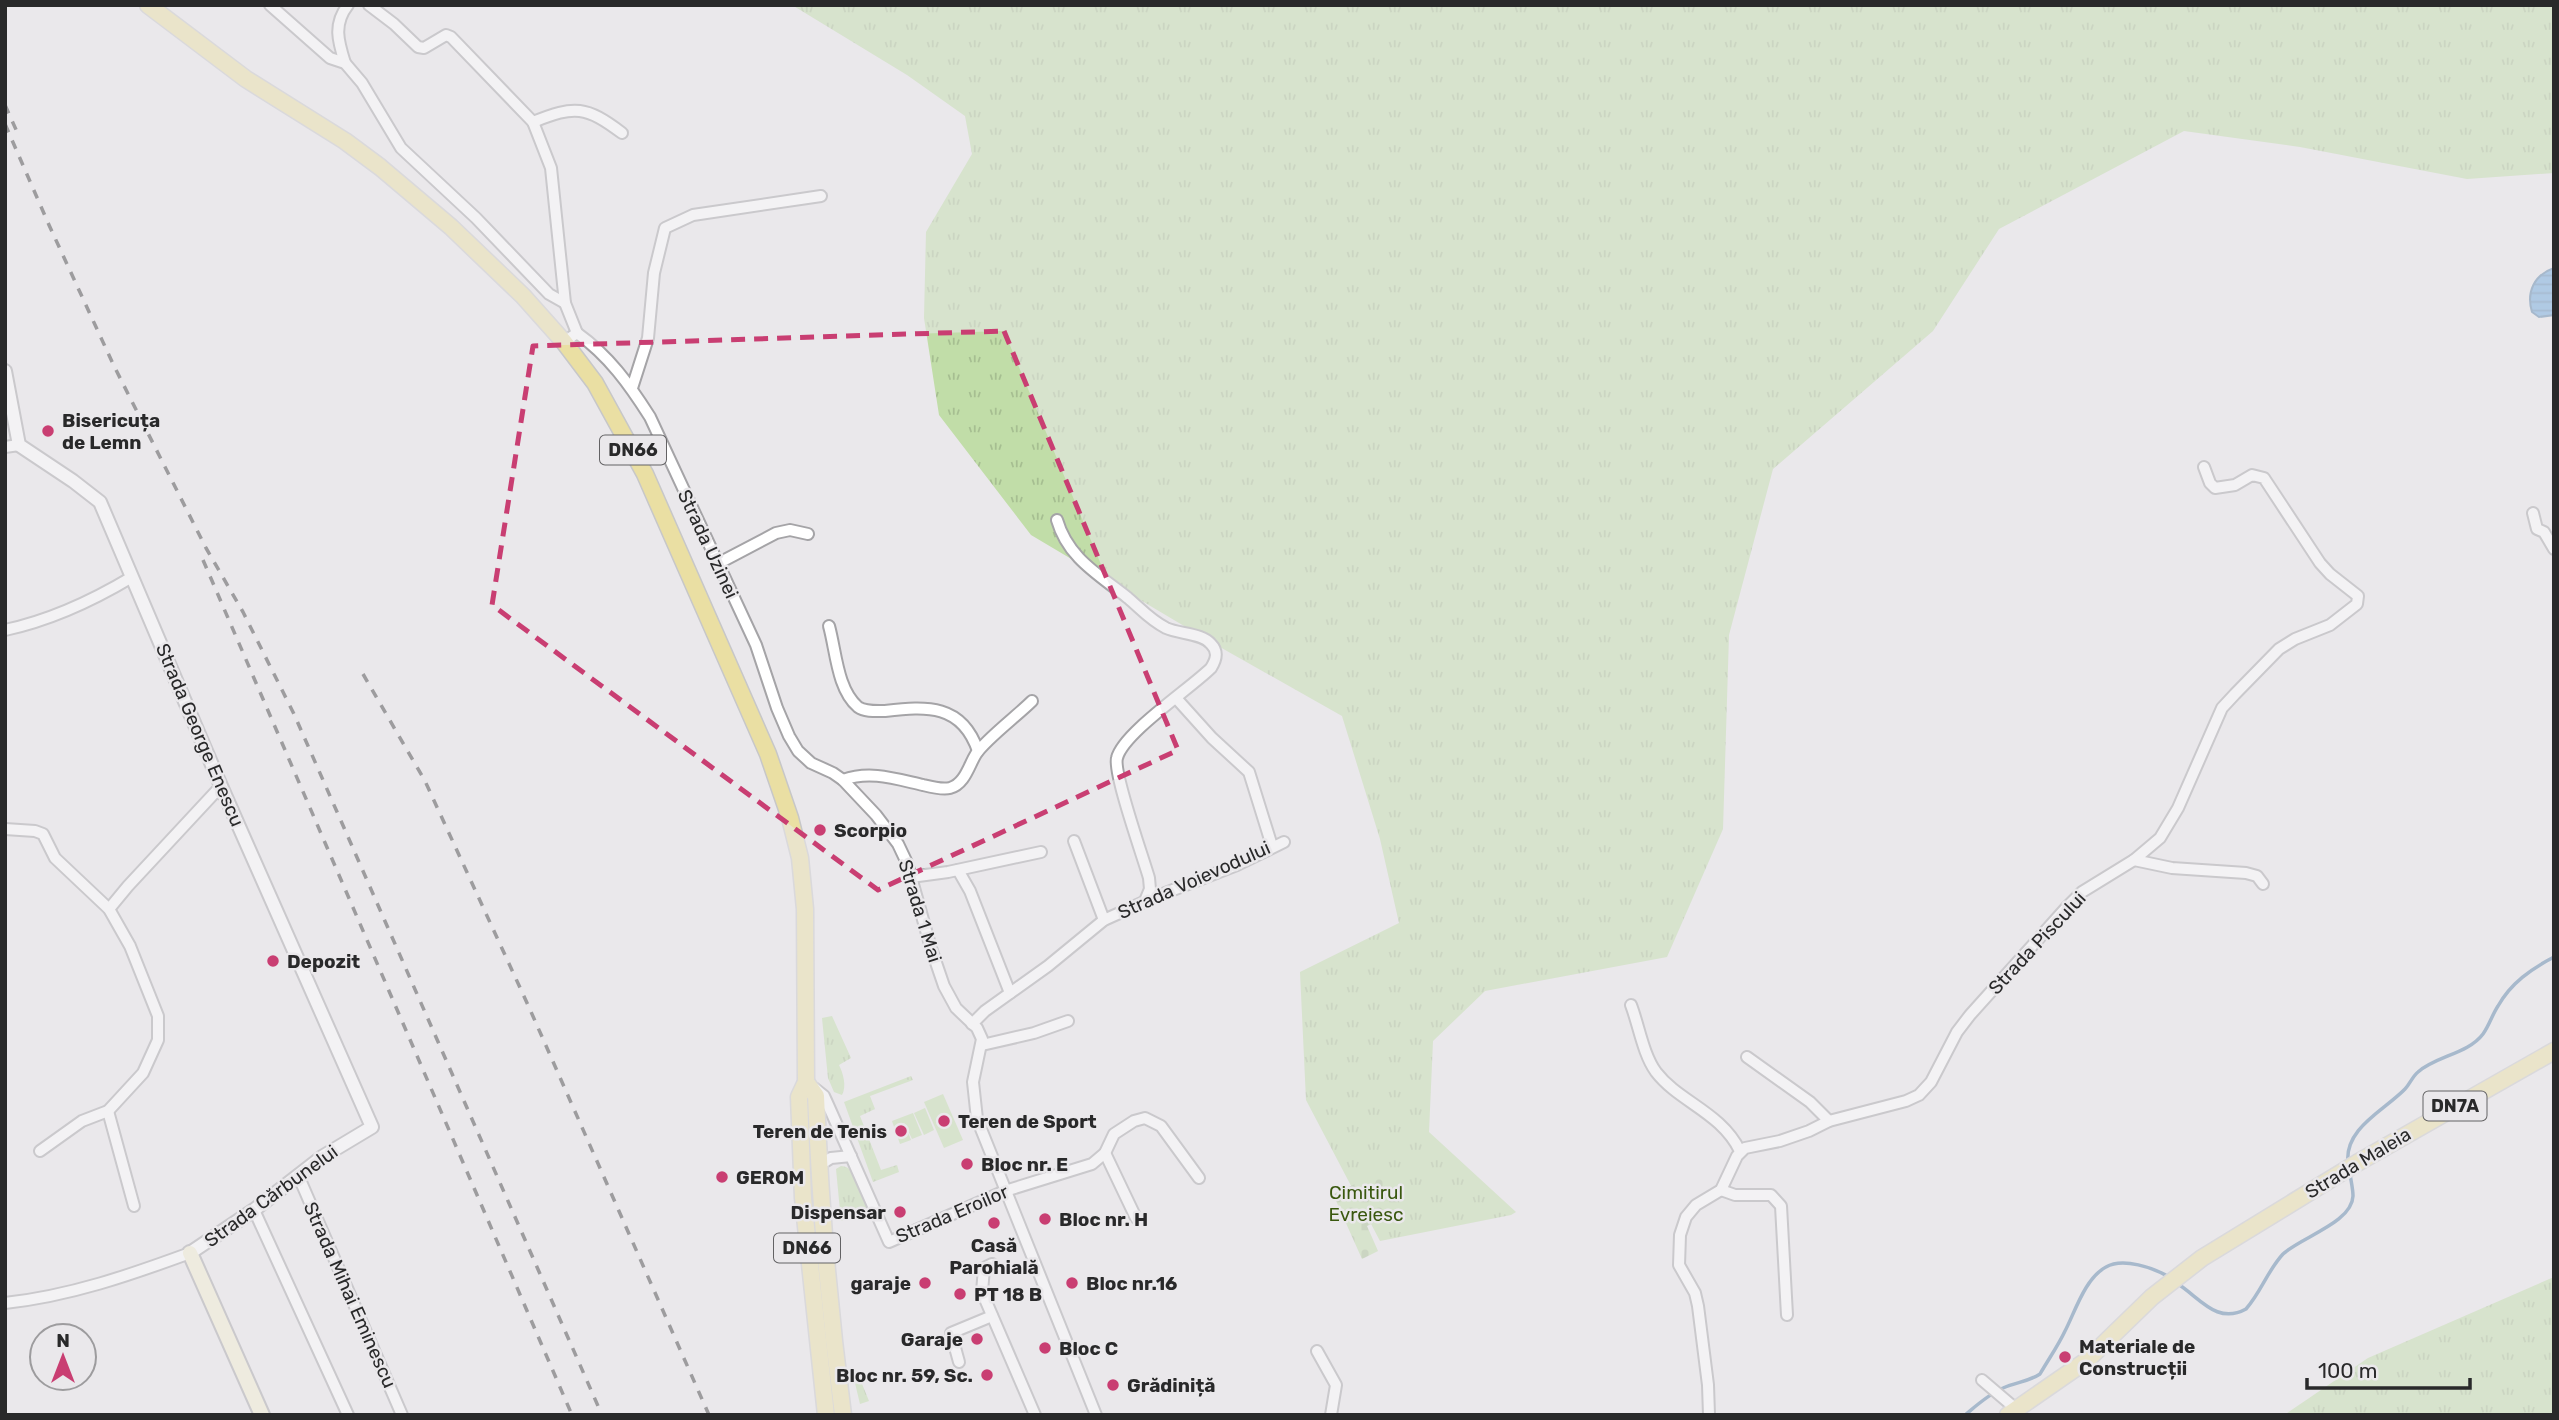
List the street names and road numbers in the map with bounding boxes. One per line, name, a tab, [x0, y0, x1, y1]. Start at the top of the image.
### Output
road number: DN66	[600, 436, 666, 464]
street label: Strada Uzinei	[673, 486, 743, 602]
street label: Strada George Enescu	[151, 640, 249, 830]
street label: Strada Voievodului	[1114, 836, 1274, 924]
street label: Strada 1 Mai	[893, 857, 947, 965]
street label: Strada Piscului	[1983, 887, 2091, 999]
road number: DN7A	[2424, 1092, 2486, 1120]
street label: Strada Maleia	[2301, 1122, 2415, 1204]
street label: Strada Cărbunelui	[200, 1140, 342, 1252]
street label: Strada Eroilor	[892, 1180, 1012, 1248]
street label: Strada Mihai Eminescu	[299, 1198, 401, 1392]
road number: DN66	[774, 1233, 840, 1262]

